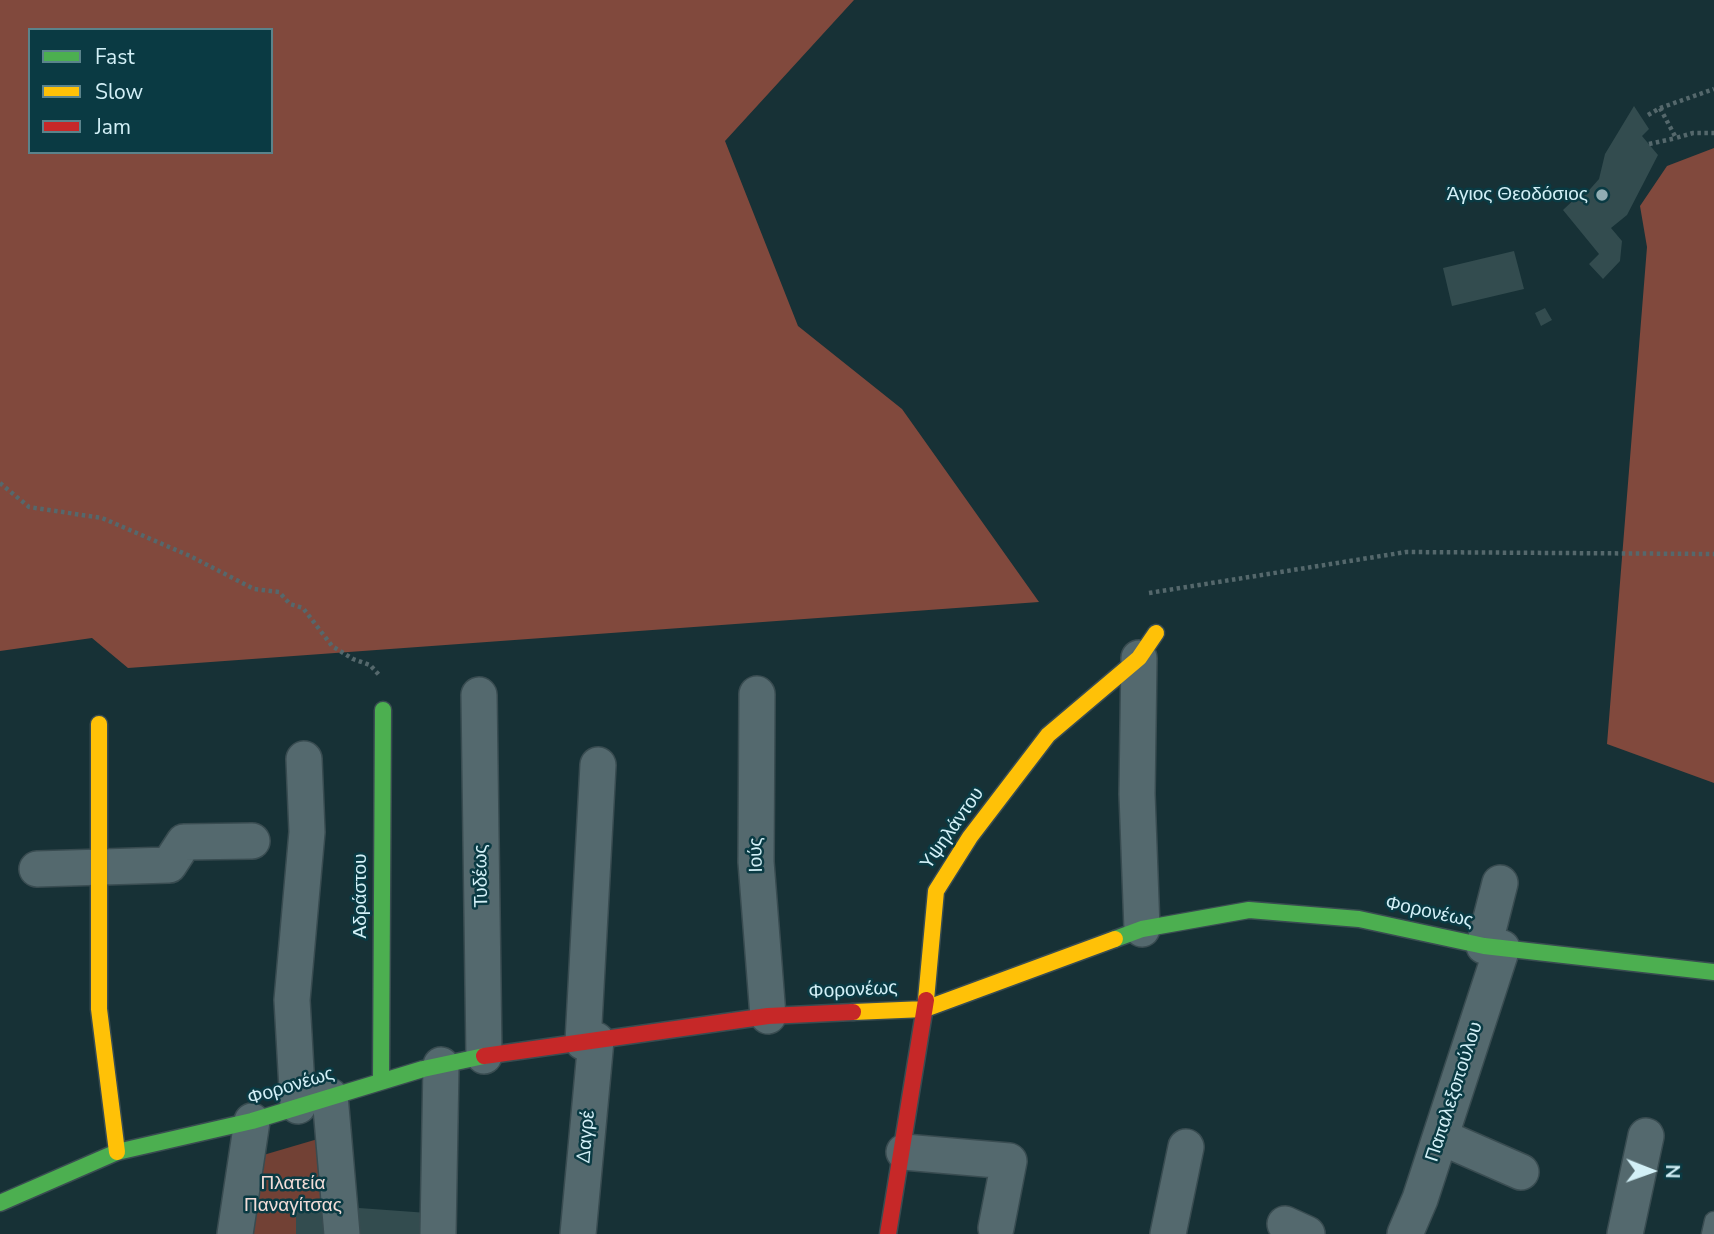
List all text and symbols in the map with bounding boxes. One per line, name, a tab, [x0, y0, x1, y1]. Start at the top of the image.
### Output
legend	[28, 28, 273, 154]
text: Fast	[95, 43, 135, 71]
text: Slow	[95, 78, 143, 106]
text: Jam	[95, 113, 131, 141]
place label: Άγιος Θεοδόσιος	[1447, 184, 1588, 206]
marker: Άγιος Θεοδόσιος	[1594, 187, 1610, 203]
street label: Υψηλάντου	[917, 784, 989, 874]
street label: Ιούς	[745, 837, 769, 873]
street label: Τυδέως	[470, 844, 494, 908]
street label: Αδράστου	[350, 854, 372, 938]
street label: Φορονέως	[1383, 893, 1475, 933]
street label: Φορονέως	[808, 977, 898, 1005]
street label: Παπαλεξοπούλου	[1422, 1019, 1488, 1165]
street label: Φορονέως	[245, 1063, 337, 1111]
street label: Δαγρέ	[573, 1109, 601, 1165]
north arrow	[1616, 1136, 1686, 1206]
text: N	[1659, 1164, 1685, 1179]
park label: Πλατεία Παναγίτσας	[244, 1173, 342, 1217]

